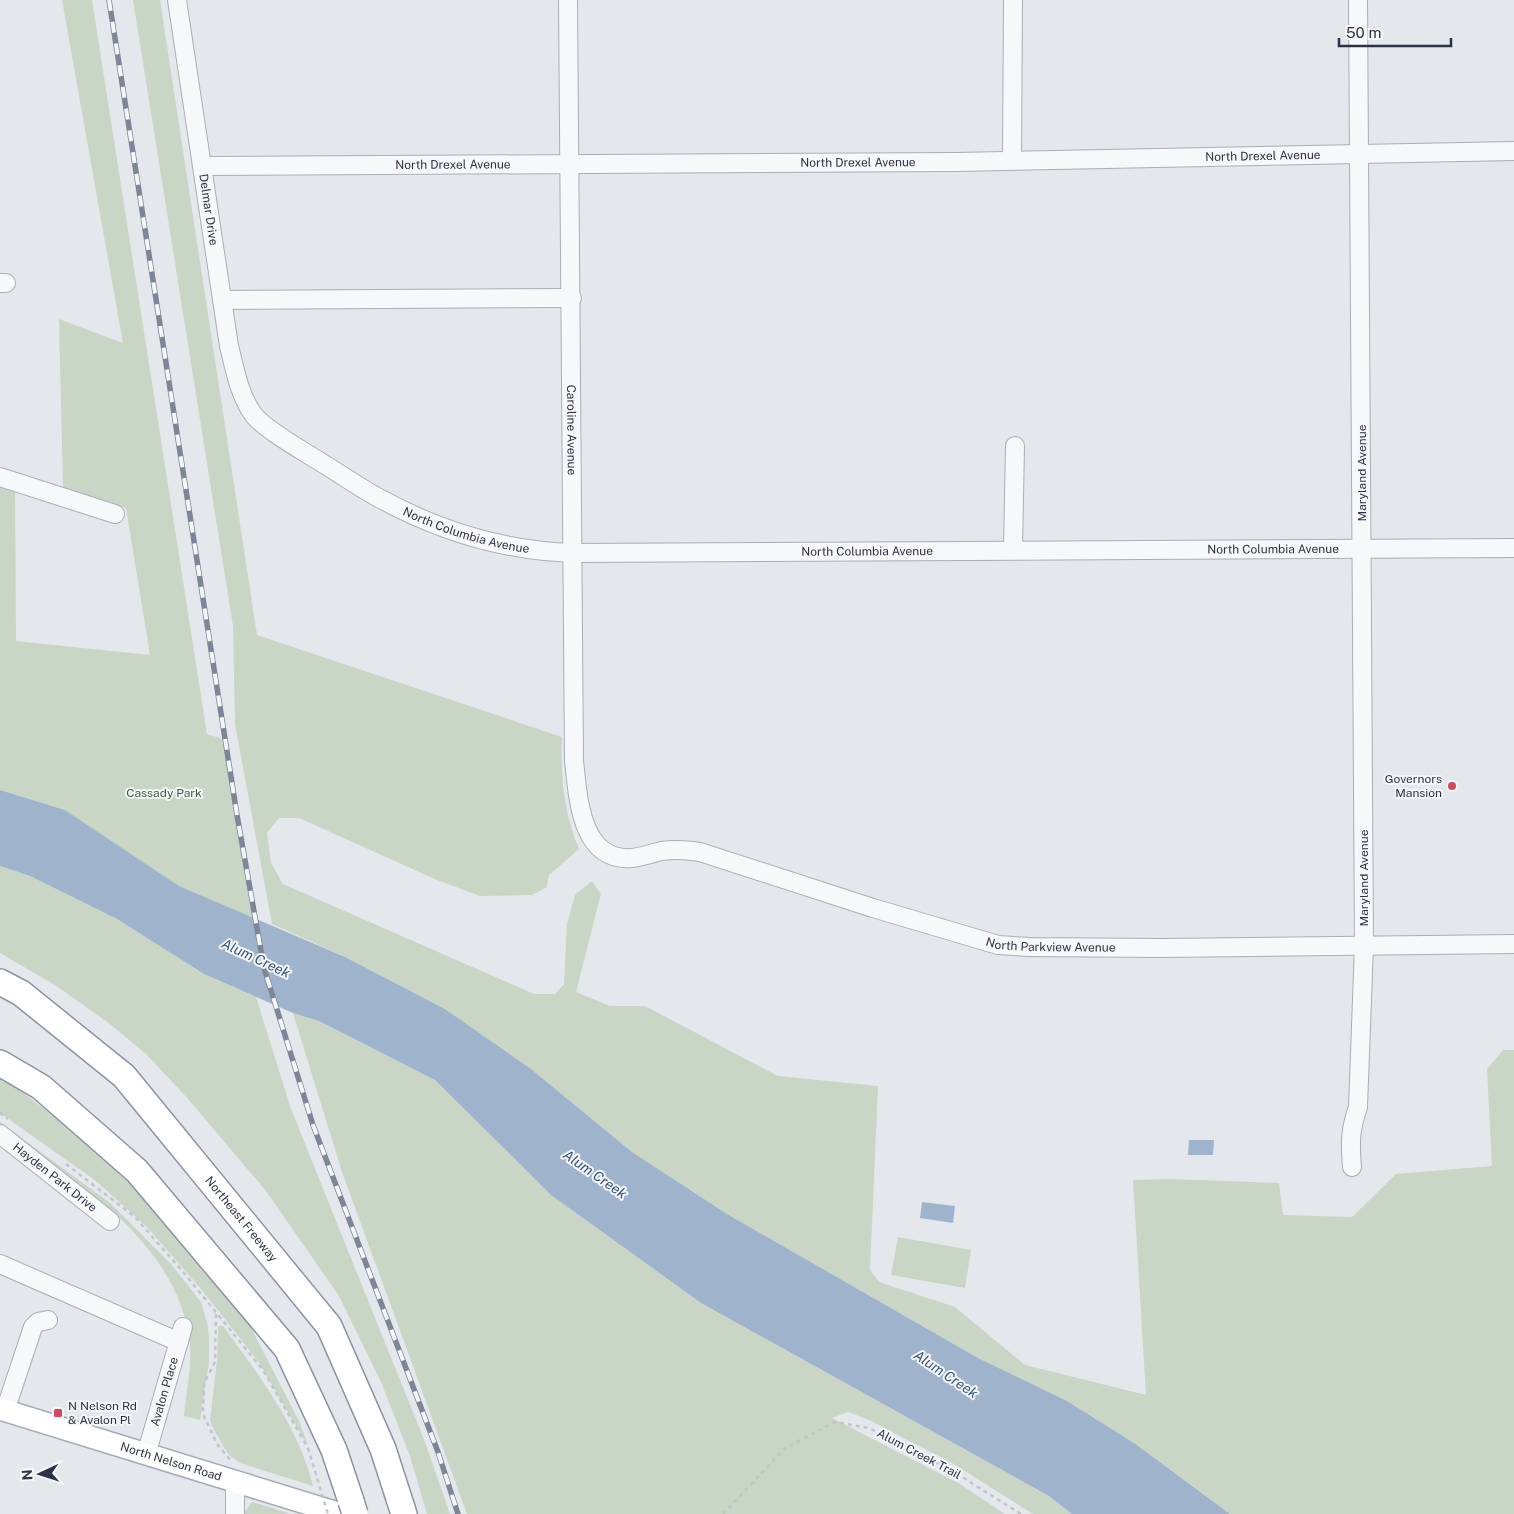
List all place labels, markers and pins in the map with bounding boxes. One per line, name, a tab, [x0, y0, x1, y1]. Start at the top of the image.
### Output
place label: Governors Mansion	[1385, 772, 1442, 800]
marker: Governors Mansion	[1446, 780, 1458, 792]
place label: N Nelson Rd & Avalon Pl	[68, 1399, 137, 1427]
marker: N Nelson Rd & Avalon Pl	[52, 1407, 64, 1419]

